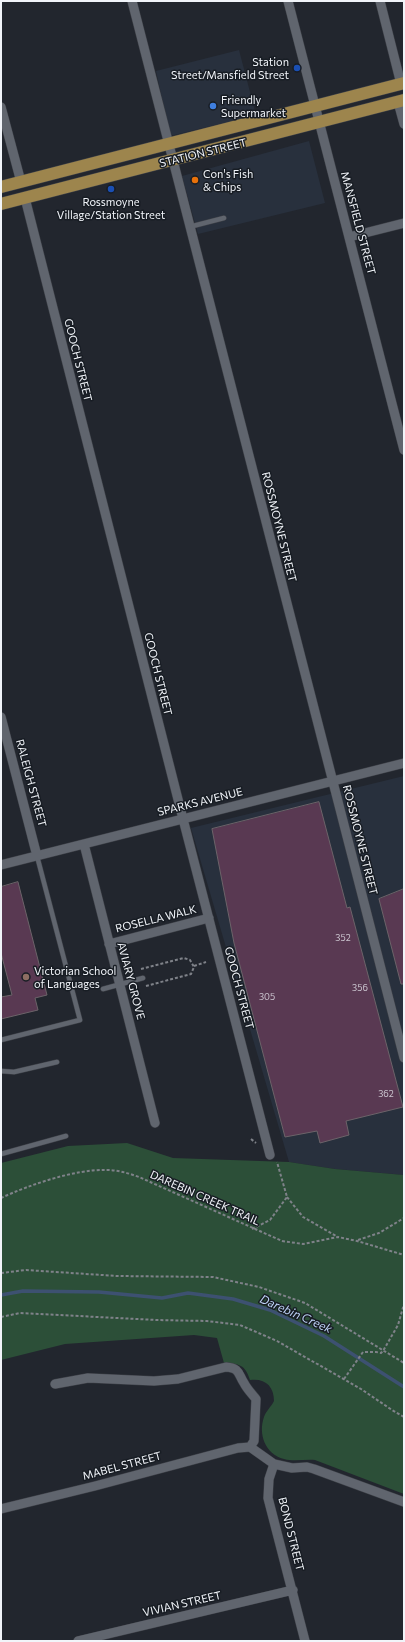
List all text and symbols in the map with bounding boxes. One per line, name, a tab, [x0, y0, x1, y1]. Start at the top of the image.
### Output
place label: Station Street/Mansfield Street	[171, 55, 289, 81]
marker: Station Street/Mansfield Street	[292, 63, 302, 73]
place label: Friendly Supermarket	[221, 93, 286, 119]
marker: Friendly Supermarket	[208, 101, 218, 111]
street label: STATION STREET	[158, 136, 248, 170]
place label: Con's Fish & Chips	[203, 167, 253, 193]
street label: MANSFIELD STREET	[338, 170, 378, 276]
marker: Con's Fish & Chips	[190, 175, 200, 185]
marker: Rossmoyne Village/Station Street	[106, 184, 116, 194]
place label: Rossmoyne Village/Station Street	[57, 195, 165, 221]
street label: GOOCH STREET	[61, 317, 95, 403]
street label: ROSSMOYNE STREET	[259, 471, 299, 583]
street label: GOOCH STREET	[141, 631, 175, 717]
street label: RALEIGH STREET	[13, 738, 49, 828]
street label: ROSSMOYNE STREET	[340, 784, 380, 896]
street label: SPARKS AVENUE	[156, 785, 244, 819]
street label: ROSELLA WALK	[114, 903, 198, 935]
house number: 352	[335, 933, 351, 943]
street label: AVIARY GROVE	[114, 941, 148, 1021]
street label: GOOCH STREET	[222, 945, 256, 1031]
place label: Victorian School of Languages	[34, 964, 116, 990]
marker: Victorian School of Languages	[21, 972, 31, 982]
house number: 356	[352, 983, 368, 993]
house number: 305	[259, 992, 275, 1002]
house number: 362	[378, 1089, 394, 1099]
street label: DAREBIN CREEK TRAIL	[148, 1168, 262, 1228]
water label: Darebin Creek	[258, 1292, 334, 1336]
street label: MABEL STREET	[81, 1449, 163, 1483]
street label: BOND STREET	[275, 1496, 307, 1572]
street label: VIVIAN STREET	[142, 1589, 222, 1619]

